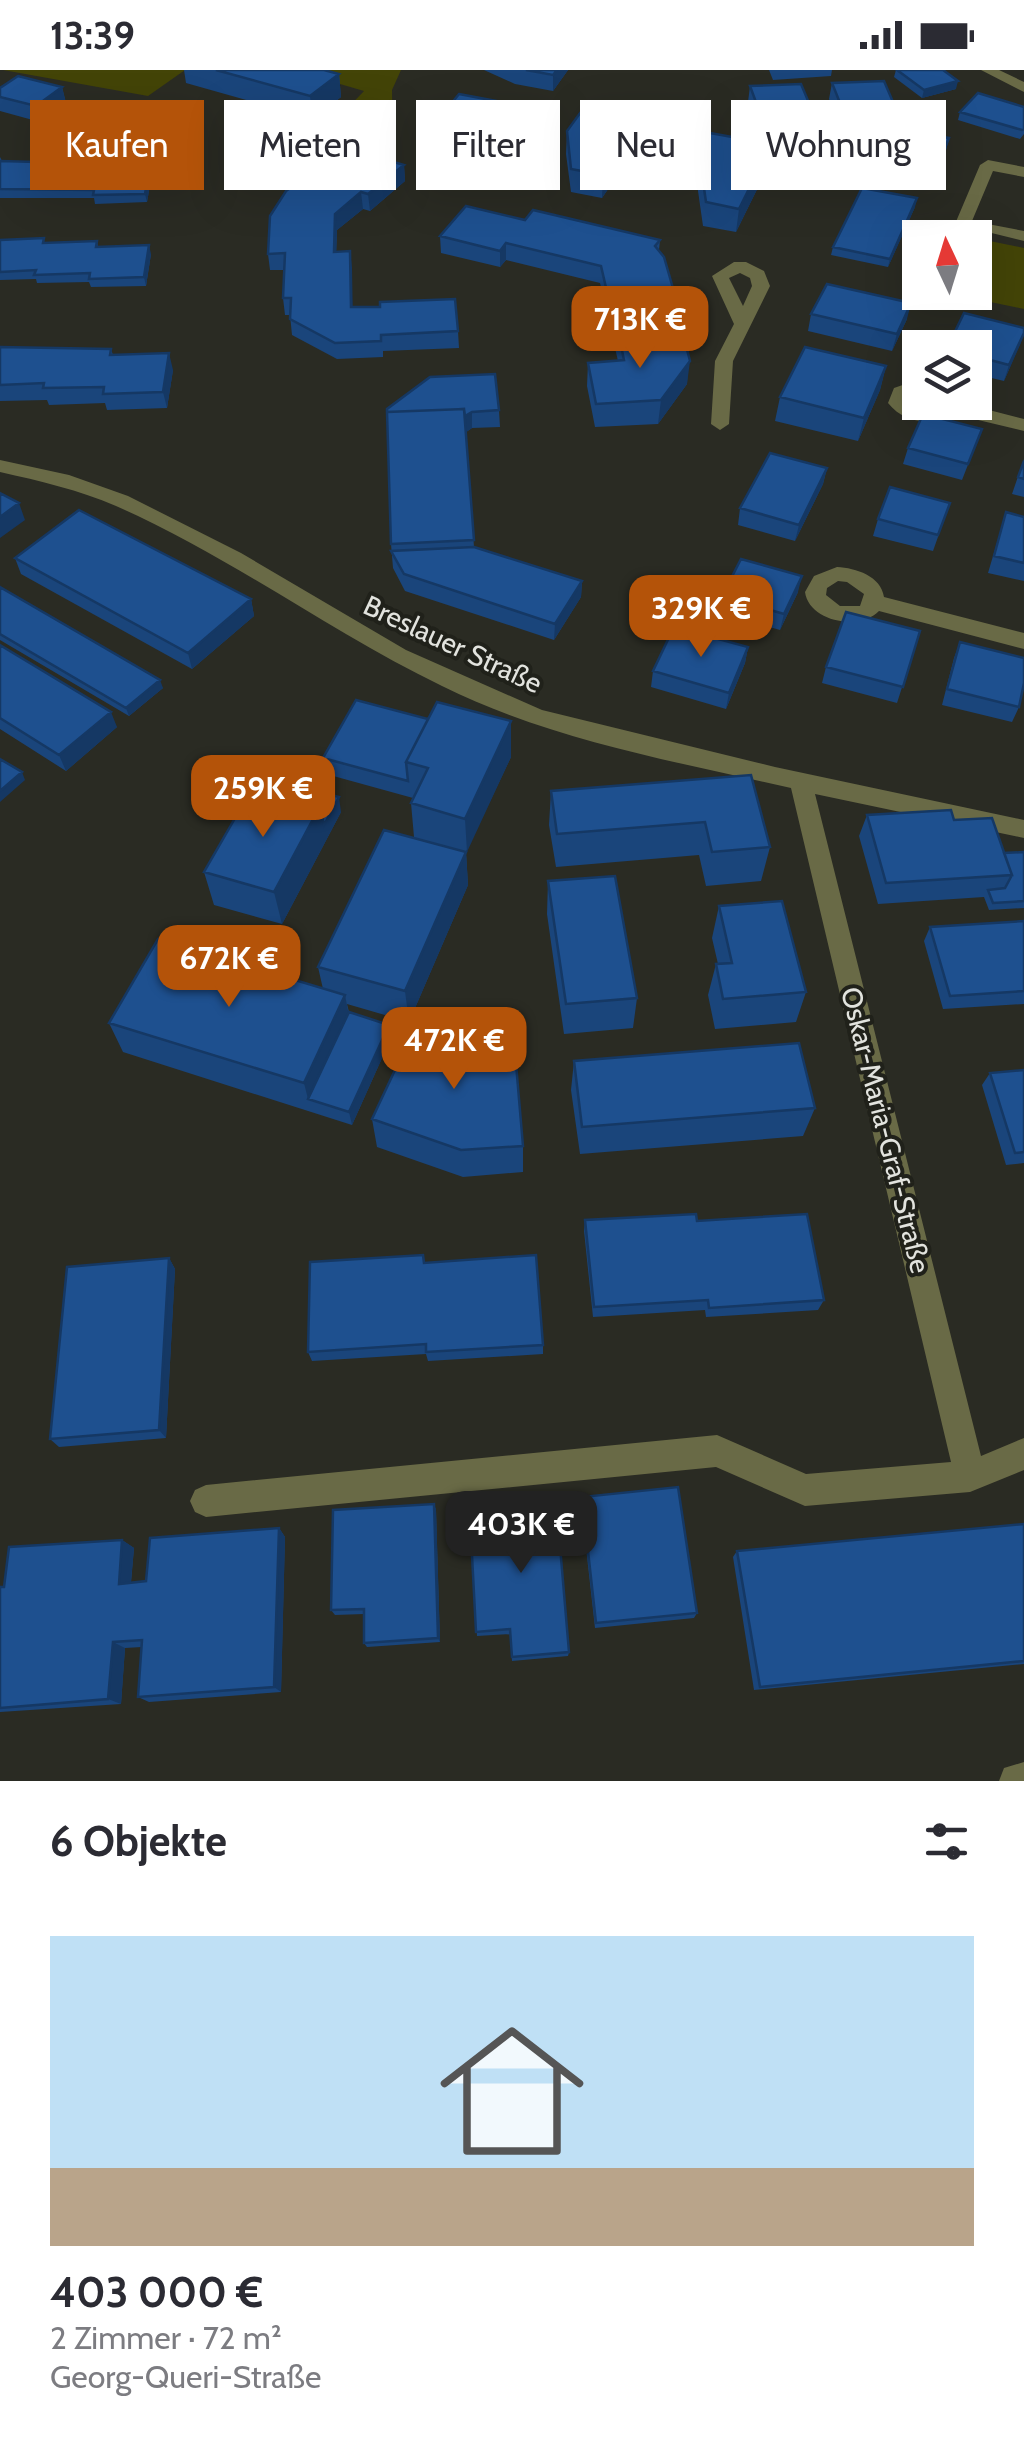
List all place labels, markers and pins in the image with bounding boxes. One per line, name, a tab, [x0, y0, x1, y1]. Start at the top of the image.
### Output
pin: 713K €	[559, 286, 721, 371]
pin: 329K €	[620, 575, 782, 660]
pin: 259K €	[182, 755, 344, 840]
pin: 672K €	[148, 925, 310, 1010]
pin: 472K €	[373, 1007, 535, 1092]
pin: 403K €	[440, 1491, 602, 1576]

